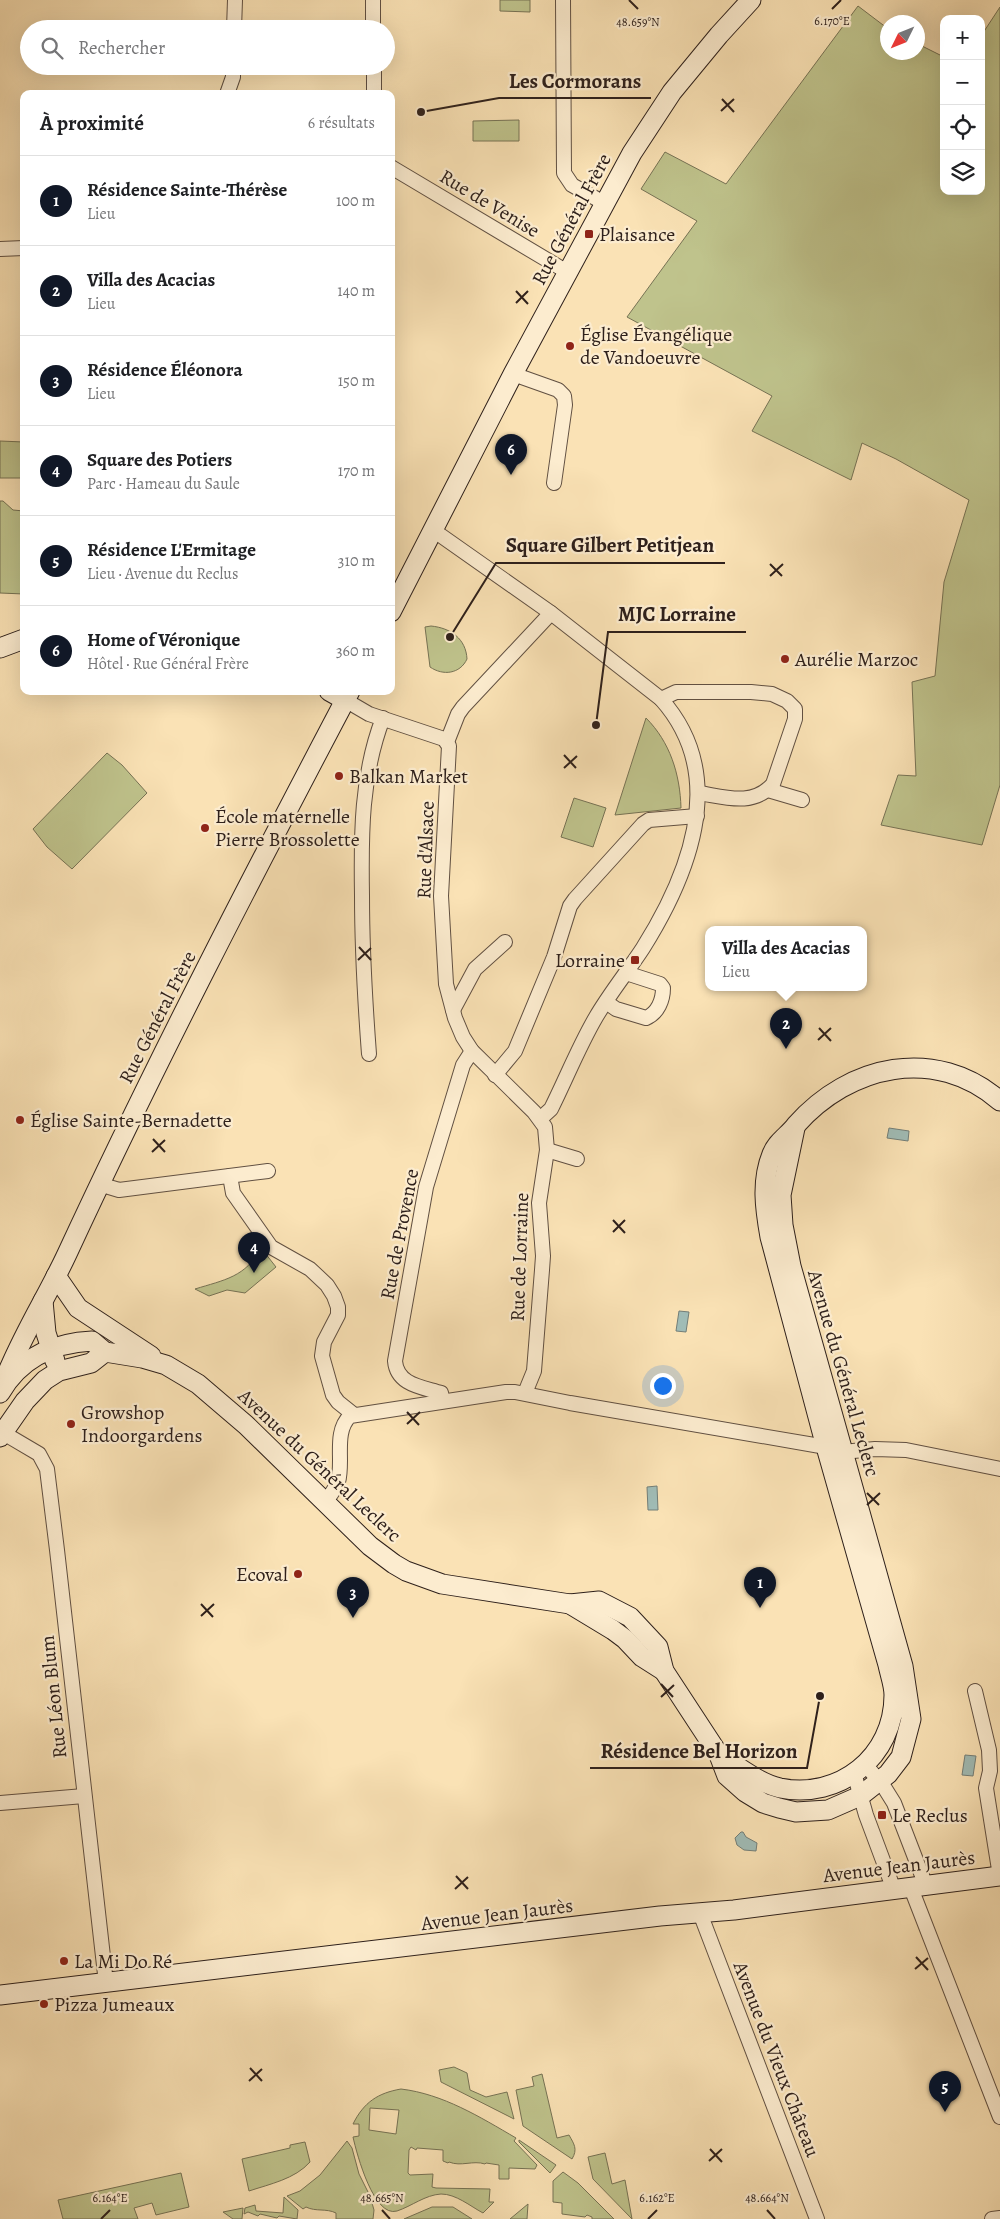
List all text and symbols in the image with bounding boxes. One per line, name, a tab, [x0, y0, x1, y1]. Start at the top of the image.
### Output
text: 6.170°E	[814, 13, 850, 29]
text: 48.659°N	[616, 14, 660, 30]
north arrow	[880, 15, 925, 60]
map controls	[940, 15, 985, 195]
button: +	[940, 15, 985, 60]
search box	[20, 20, 395, 75]
icon: search	[38, 34, 66, 62]
text: Rechercher	[78, 35, 165, 61]
button: −	[940, 60, 985, 105]
callout: Les Cormorans	[499, 62, 651, 98]
text: Les Cormorans	[509, 67, 641, 95]
button: locate	[940, 105, 985, 150]
text: À proximité	[40, 109, 144, 137]
text: 6 résultats	[308, 112, 375, 134]
street label: Rue Général Frère	[525, 149, 618, 290]
button: layers	[940, 150, 985, 195]
street label: Rue de Venise	[435, 163, 545, 244]
text: Résidence Sainte-Thérèse	[87, 177, 287, 203]
text: 1	[53, 190, 59, 212]
text: 100 m	[336, 190, 375, 212]
text: Lieu	[87, 203, 115, 225]
place label: Plaisance	[599, 221, 675, 248]
marker: Plaisance	[583, 228, 595, 240]
text: Villa des Acacias	[87, 267, 215, 293]
text: 2	[52, 280, 60, 302]
text: 140 m	[337, 280, 375, 302]
text: Lieu	[87, 293, 115, 315]
place label: Église Évangélique de Vandoeuvre	[580, 321, 732, 371]
marker: Église Évangélique de Vandoeuvre	[564, 340, 576, 352]
text: Résidence Éléonora	[87, 357, 243, 383]
text: 3	[53, 370, 59, 392]
text: 150 m	[338, 370, 375, 392]
text: Lieu	[87, 383, 115, 405]
pin: 6	[495, 434, 527, 475]
text: Square des Potiers	[87, 447, 232, 473]
text: 4	[52, 460, 60, 482]
text: 170 m	[338, 460, 375, 482]
text: Parc · Hameau du Saule	[87, 473, 240, 495]
callout: Square Gilbert Petitjean	[496, 527, 725, 563]
text: Square Gilbert Petitjean	[506, 531, 714, 559]
text: Résidence L'Ermitage	[87, 537, 256, 563]
text: 5	[53, 550, 59, 572]
text: 310 m	[338, 550, 375, 572]
text: Lieu · Avenue du Reclus	[87, 563, 238, 585]
callout: MJC Lorraine	[608, 596, 746, 632]
text: MJC Lorraine	[618, 600, 736, 628]
text: Home of Véronique	[87, 627, 240, 653]
text: 6	[52, 640, 60, 662]
text: 360 m	[336, 640, 375, 662]
place label: Aurélie Marzoc	[794, 646, 918, 673]
text: Hôtel · Rue Général Frère	[87, 653, 249, 675]
marker: Aurélie Marzoc	[779, 653, 791, 665]
place label: Balkan Market	[349, 763, 468, 790]
marker: Balkan Market	[333, 770, 345, 782]
street label: Rue d'Alsace	[410, 800, 441, 900]
place label: École maternelle Pierre Brossolette	[215, 803, 360, 853]
marker: École maternelle Pierre Brossolette	[199, 822, 211, 834]
popup	[705, 926, 867, 991]
text: Villa des Acacias	[722, 935, 850, 961]
street label: Rue Général Frère	[112, 946, 203, 1088]
place label: Lorraine	[555, 947, 625, 974]
marker: Lorraine	[629, 954, 641, 966]
text: Lieu	[722, 961, 750, 983]
pin: 2	[770, 1008, 802, 1049]
place label: Église Sainte-Bernadette	[30, 1107, 232, 1134]
marker: Église Sainte-Bernadette	[14, 1114, 26, 1126]
street label: Rue de Provence	[374, 1166, 425, 1302]
street label: Rue de Lorraine	[504, 1192, 535, 1322]
pin: 4	[238, 1232, 270, 1273]
street label: Avenue du Général Leclerc	[801, 1266, 886, 1480]
your location	[650, 1373, 676, 1399]
street label: Avenue du Général Leclerc	[232, 1382, 407, 1548]
place label: Growshop Indoorgardens	[81, 1399, 203, 1449]
marker: Growshop Indoorgardens	[65, 1418, 77, 1430]
place label: Ecoval	[236, 1561, 288, 1588]
pin: 1	[744, 1567, 776, 1608]
marker: Ecoval	[292, 1568, 304, 1580]
pin: 3	[337, 1577, 369, 1618]
street label: Rue Léon Blum	[34, 1634, 73, 1760]
callout: Résidence Bel Horizon	[590, 1732, 807, 1768]
text: Résidence Bel Horizon	[600, 1737, 798, 1765]
place label: Le Reclus	[892, 1802, 968, 1829]
marker: Le Reclus	[876, 1809, 888, 1821]
street label: Avenue Jean Jaurès	[820, 1844, 977, 1889]
street label: Avenue Jean Jaurès	[418, 1892, 575, 1937]
place label: La Mi Do Ré	[74, 1948, 172, 1975]
marker: La Mi Do Ré	[58, 1955, 70, 1967]
street label: Avenue du Vieux Château	[726, 1957, 826, 2161]
place label: Pizza Jumeaux	[54, 1991, 175, 2018]
marker: Pizza Jumeaux	[38, 1998, 50, 2010]
pin: 5	[929, 2071, 961, 2112]
text: 6.164°E	[92, 2190, 128, 2206]
text: 48.665°N	[360, 2190, 404, 2206]
text: 6.162°E	[639, 2190, 675, 2206]
text: 48.664°N	[745, 2190, 789, 2206]

